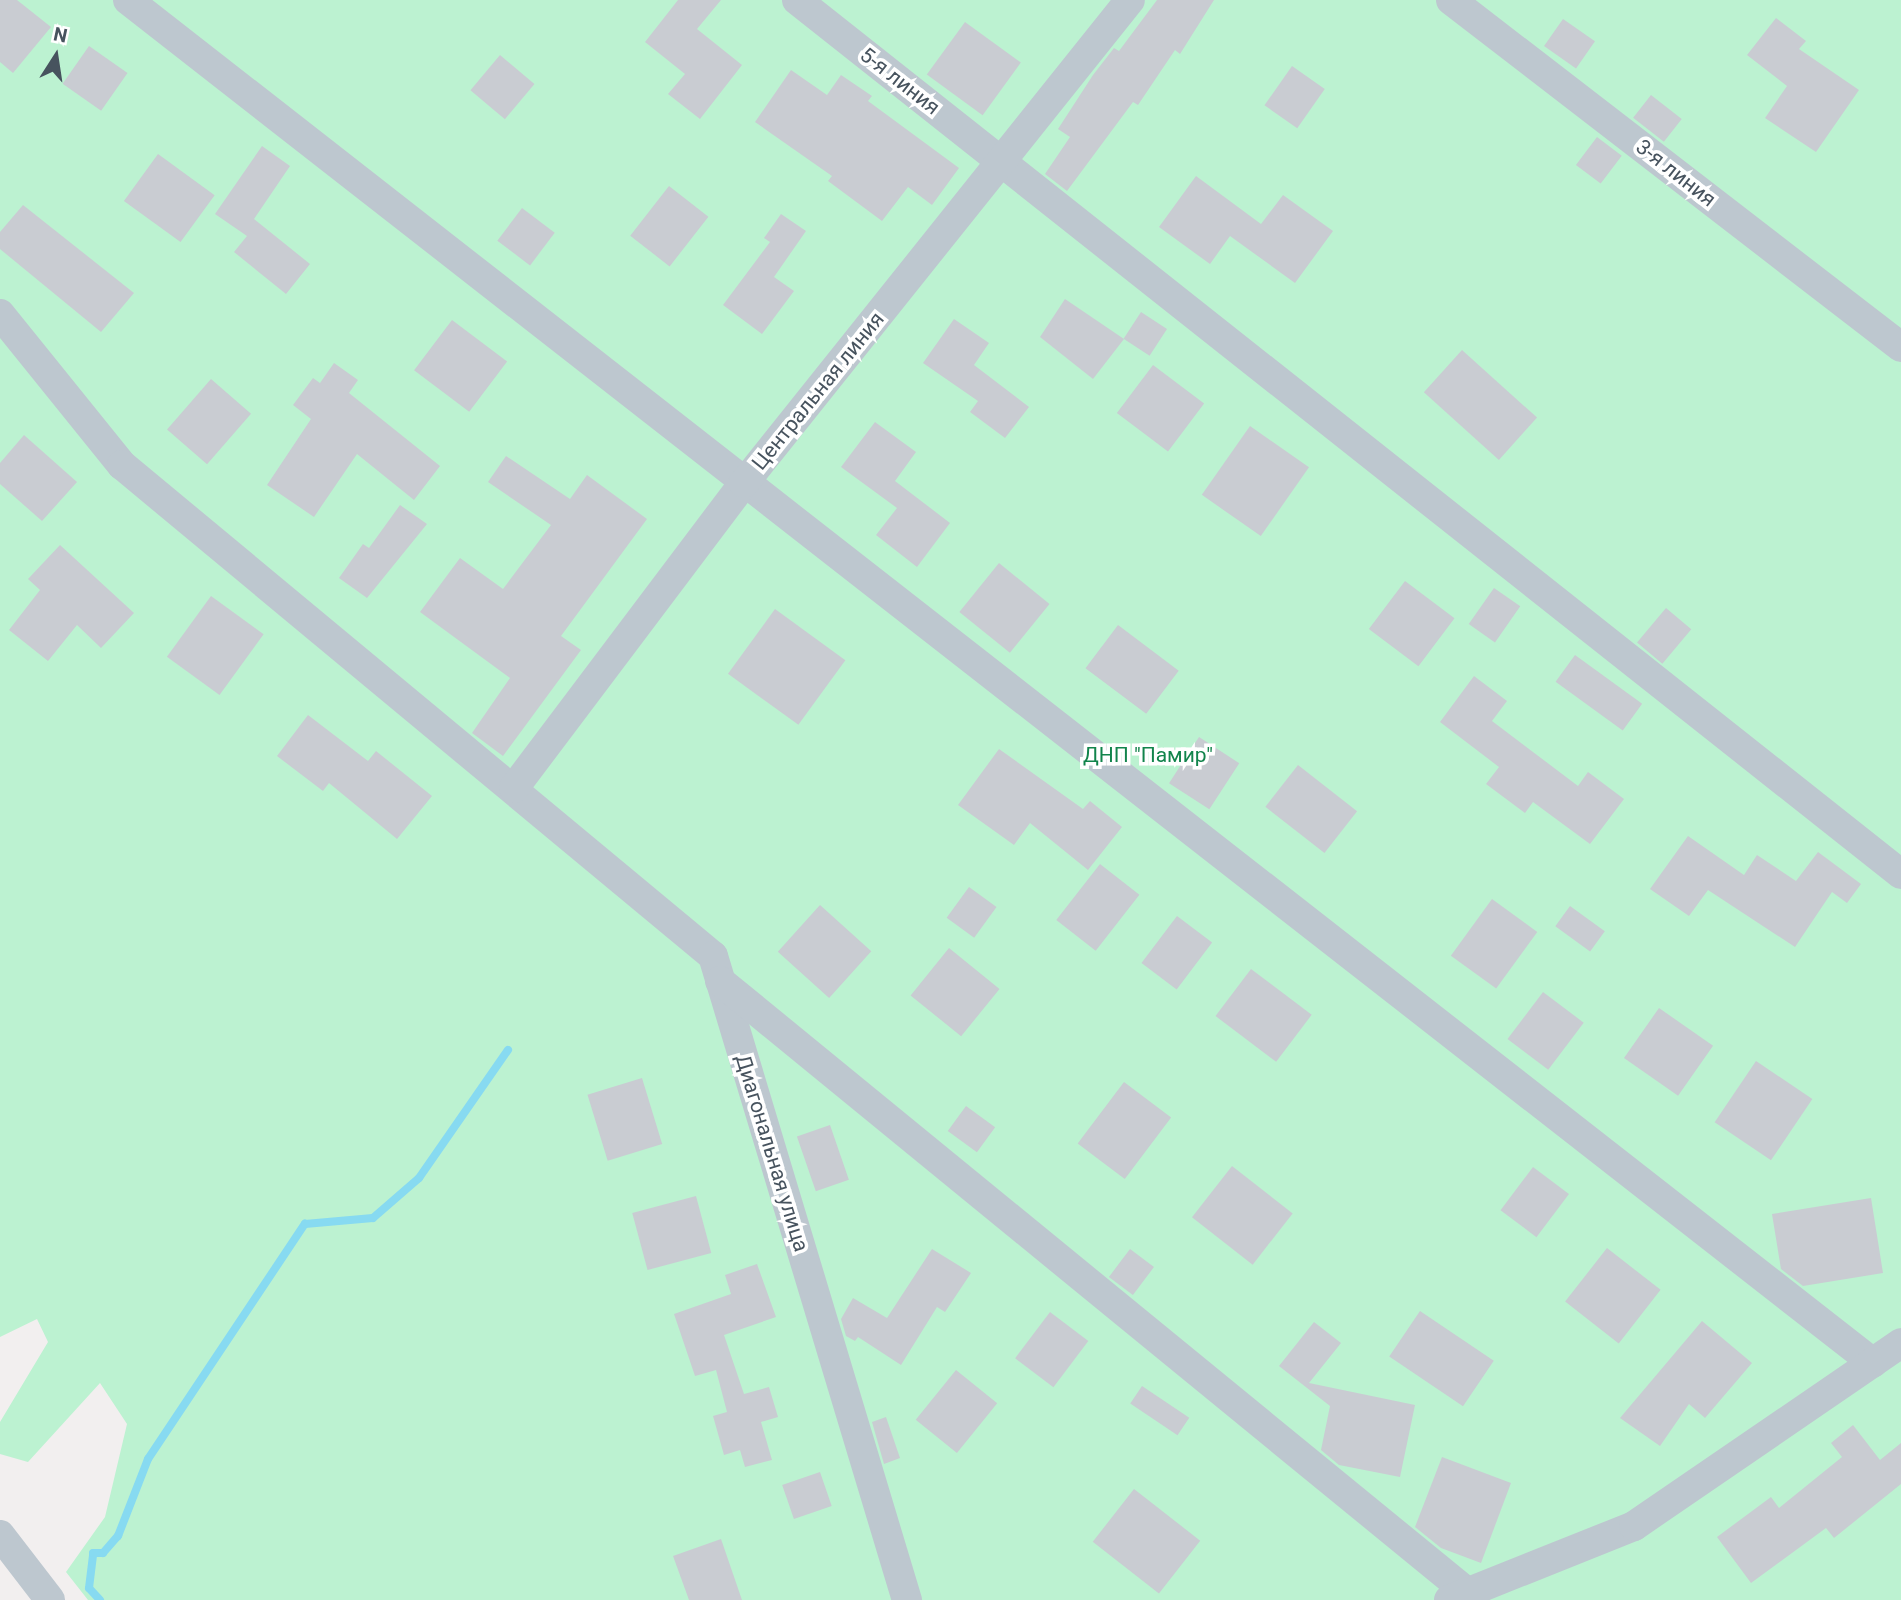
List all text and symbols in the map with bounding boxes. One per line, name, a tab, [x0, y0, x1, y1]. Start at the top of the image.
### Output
north arrow	[21, 21, 91, 91]
text: N	[52, 22, 69, 48]
street label: 5-я линия	[855, 42, 945, 120]
street label: 3-я линия	[1631, 134, 1721, 212]
street label: Центральная линия	[747, 307, 889, 475]
park label: ДНП "Памир"	[1083, 742, 1213, 768]
street label: Диагональная улица	[730, 1051, 814, 1255]

